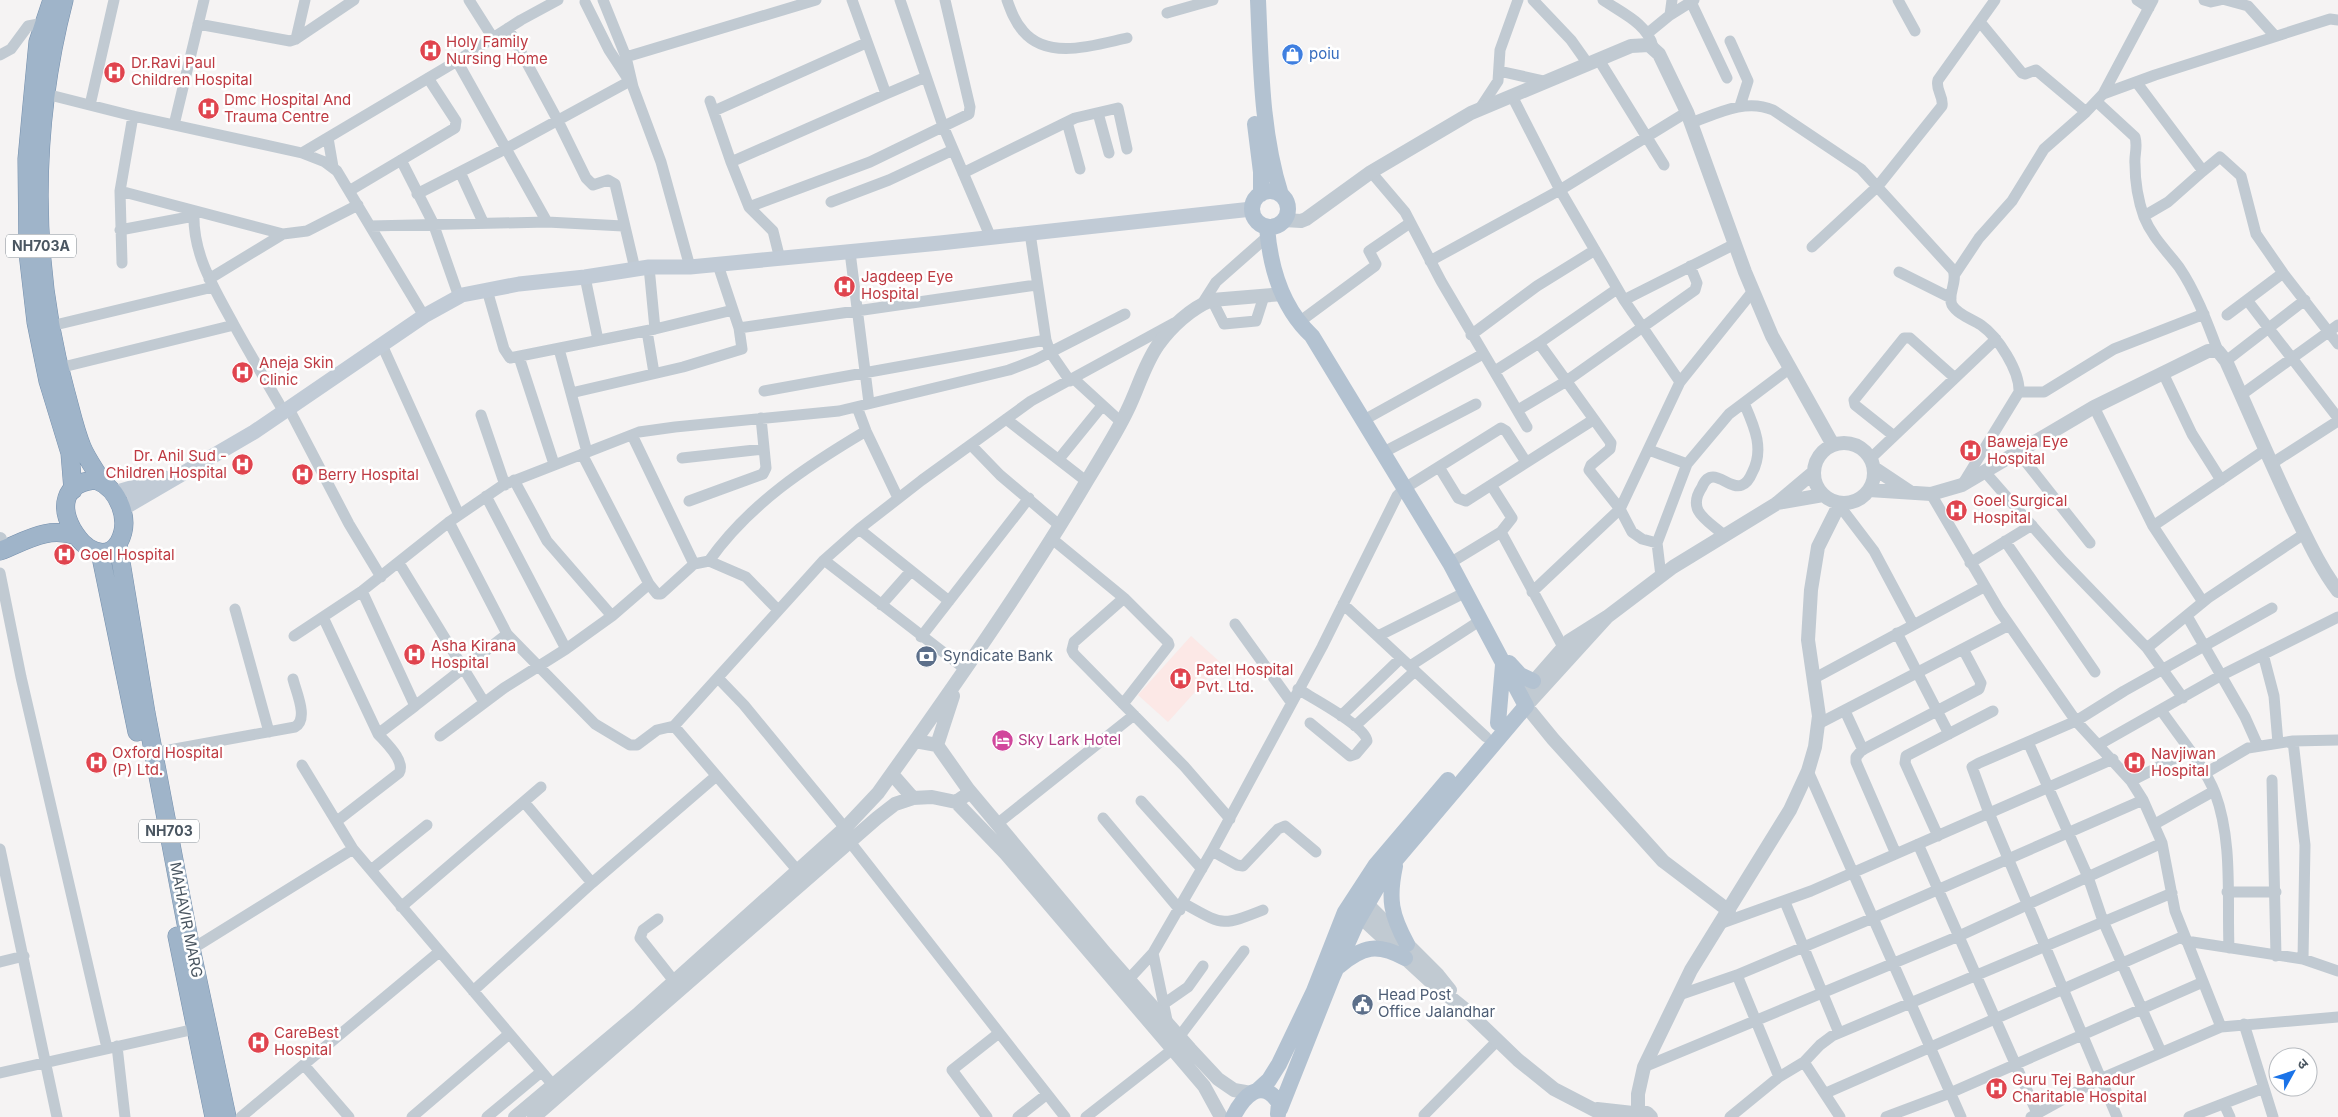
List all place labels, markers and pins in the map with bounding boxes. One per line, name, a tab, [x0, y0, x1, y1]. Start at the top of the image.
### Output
place label: Holy Family Nursing Home	[446, 32, 548, 68]
hospital icon: Holy Family Nursing Home	[418, 39, 442, 63]
shop icon: poiu	[1281, 42, 1305, 66]
place label: poiu	[1309, 44, 1340, 63]
place label: Dr.Ravi Paul Children Hospital	[131, 53, 252, 89]
hospital icon: Dr.Ravi Paul Children Hospital	[103, 60, 127, 84]
place label: Dmc Hospital And Trauma Centre	[224, 90, 351, 126]
hospital icon: Dmc Hospital And Trauma Centre	[196, 97, 220, 121]
place label: Jagdeep Eye Hospital	[861, 267, 953, 303]
hospital icon: Jagdeep Eye Hospital	[833, 274, 857, 298]
place label: Aneja Skin Clinic	[259, 353, 334, 389]
hospital icon: Aneja Skin Clinic	[231, 360, 255, 384]
place label: Baweja Eye Hospital	[1987, 432, 2068, 468]
hospital icon: Baweja Eye Hospital	[1959, 439, 1983, 463]
place label: Dr. Anil Sud - Children Hospital	[106, 446, 227, 482]
hospital icon: Dr. Anil Sud - Children Hospital	[231, 453, 255, 477]
hospital icon: Berry Hospital	[290, 463, 314, 487]
place label: Berry Hospital	[318, 465, 419, 484]
place label: Goel Surgical Hospital	[1973, 491, 2067, 527]
hospital icon: Goel Surgical Hospital	[1945, 498, 1969, 522]
hospital icon: Goel Hospital	[52, 543, 76, 567]
place label: Goel Hospital	[80, 545, 175, 564]
place label: Asha Kirana Hospital	[431, 636, 516, 672]
hospital icon: Asha Kirana Hospital	[403, 643, 427, 667]
bank icon: Syndicate Bank	[915, 644, 939, 668]
place label: Syndicate Bank	[943, 646, 1054, 665]
place label: Patel Hospital Pvt. Ltd.	[1196, 660, 1293, 696]
hospital icon: Patel Hospital Pvt. Ltd.	[1168, 667, 1192, 691]
hotel icon: Sky Lark Hotel	[990, 728, 1014, 752]
place label: Sky Lark Hotel	[1018, 730, 1121, 749]
place label: Oxford Hospital (P) Ltd.	[112, 743, 223, 779]
place label: Navjiwan Hospital	[2151, 744, 2216, 780]
hospital icon: Oxford Hospital (P) Ltd.	[84, 750, 108, 774]
hospital icon: Navjiwan Hospital	[2123, 751, 2147, 775]
place label: Head Post Office Jalandhar	[1378, 985, 1496, 1021]
public building icon: Head Post Office Jalandhar	[1350, 992, 1374, 1016]
place label: CareBest Hospital	[274, 1023, 339, 1059]
hospital icon: CareBest Hospital	[246, 1030, 270, 1054]
place label: Guru Tej Bahadur Charitable Hospital	[2012, 1070, 2147, 1106]
hospital icon: Guru Tej Bahadur Charitable Hospital	[1984, 1077, 2008, 1101]

